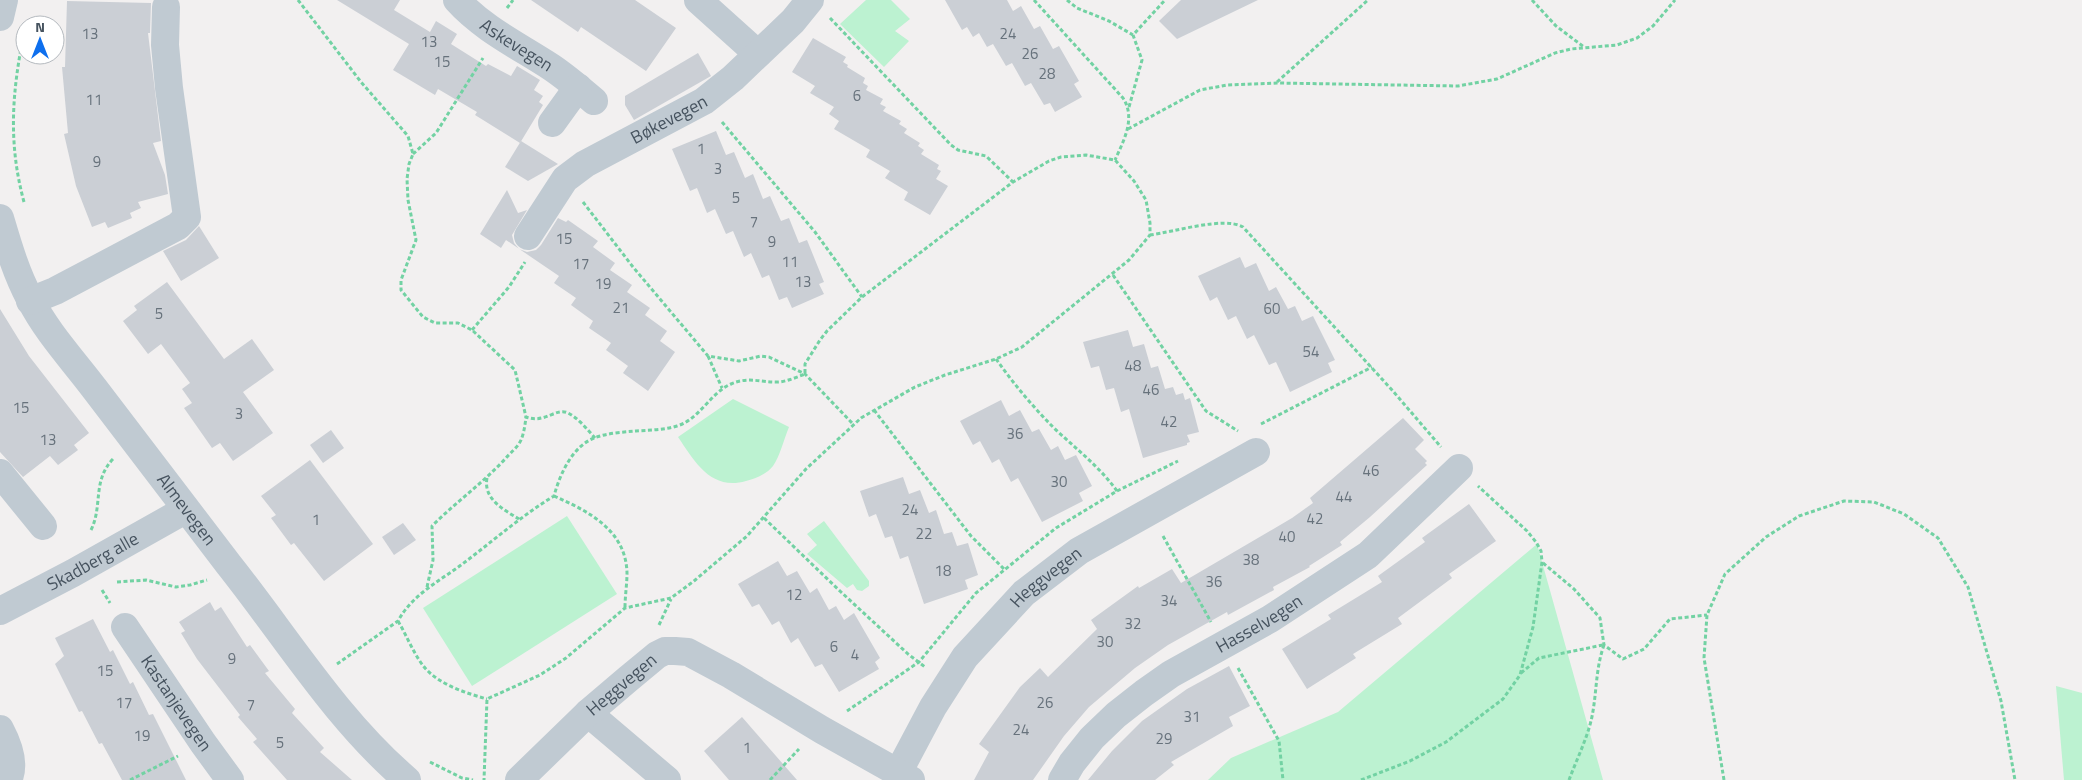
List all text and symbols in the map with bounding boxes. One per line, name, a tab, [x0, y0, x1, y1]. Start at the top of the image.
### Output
street label: Askevegen	[474, 12, 559, 78]
north arrow	[15, 15, 65, 65]
text: N	[35, 16, 45, 37]
house number: 13	[82, 22, 98, 45]
house number: 24	[1000, 22, 1016, 45]
house number: 13	[421, 30, 437, 53]
house number: 26	[1022, 42, 1038, 65]
house number: 15	[434, 50, 450, 73]
house number: 28	[1039, 62, 1055, 85]
house number: 6	[853, 84, 861, 107]
house number: 11	[86, 88, 102, 111]
street label: Bøkevegen	[626, 88, 712, 151]
house number: 1	[697, 137, 705, 160]
house number: 9	[93, 150, 101, 173]
house number: 3	[714, 157, 722, 180]
house number: 5	[732, 186, 740, 209]
house number: 7	[750, 210, 758, 233]
house number: 15	[556, 227, 572, 250]
house number: 9	[768, 230, 776, 253]
house number: 11	[782, 250, 798, 273]
house number: 17	[573, 252, 589, 275]
house number: 13	[795, 270, 811, 293]
house number: 19	[595, 272, 611, 295]
house number: 21	[613, 296, 629, 319]
house number: 60	[1264, 297, 1280, 320]
house number: 5	[155, 302, 163, 325]
house number: 54	[1303, 340, 1319, 363]
house number: 48	[1125, 354, 1141, 377]
house number: 46	[1143, 378, 1159, 401]
house number: 15	[13, 396, 29, 419]
house number: 3	[235, 402, 243, 425]
house number: 42	[1161, 410, 1177, 433]
house number: 36	[1007, 422, 1023, 445]
house number: 13	[40, 428, 56, 451]
house number: 46	[1363, 459, 1379, 482]
street label: Almevegen	[151, 467, 223, 551]
house number: 30	[1051, 470, 1067, 493]
house number: 44	[1336, 485, 1352, 508]
house number: 24	[902, 498, 918, 521]
house number: 42	[1307, 507, 1323, 530]
house number: 1	[312, 508, 320, 531]
house number: 22	[916, 522, 932, 545]
street label: Skadberg alle	[42, 525, 143, 597]
house number: 40	[1279, 525, 1295, 548]
street label: Heggvegen	[1003, 540, 1087, 613]
house number: 38	[1243, 548, 1259, 571]
house number: 18	[935, 559, 951, 582]
house number: 36	[1206, 570, 1222, 593]
house number: 12	[786, 583, 802, 606]
street label: Hasselvegen	[1211, 587, 1308, 660]
house number: 34	[1161, 589, 1177, 612]
house number: 32	[1125, 612, 1141, 635]
house number: 30	[1097, 630, 1113, 653]
house number: 6	[830, 635, 838, 658]
house number: 4	[851, 643, 859, 666]
house number: 9	[228, 647, 236, 670]
street label: Heggvegen	[580, 647, 662, 722]
street label: Kastanjevegen	[135, 649, 219, 757]
house number: 15	[97, 659, 113, 682]
house number: 17	[116, 691, 132, 714]
house number: 26	[1037, 691, 1053, 714]
house number: 7	[247, 693, 255, 716]
house number: 31	[1184, 705, 1200, 728]
house number: 24	[1013, 718, 1029, 741]
house number: 19	[134, 724, 150, 747]
house number: 29	[1156, 727, 1172, 750]
house number: 5	[276, 731, 284, 754]
house number: 1	[743, 736, 751, 759]

